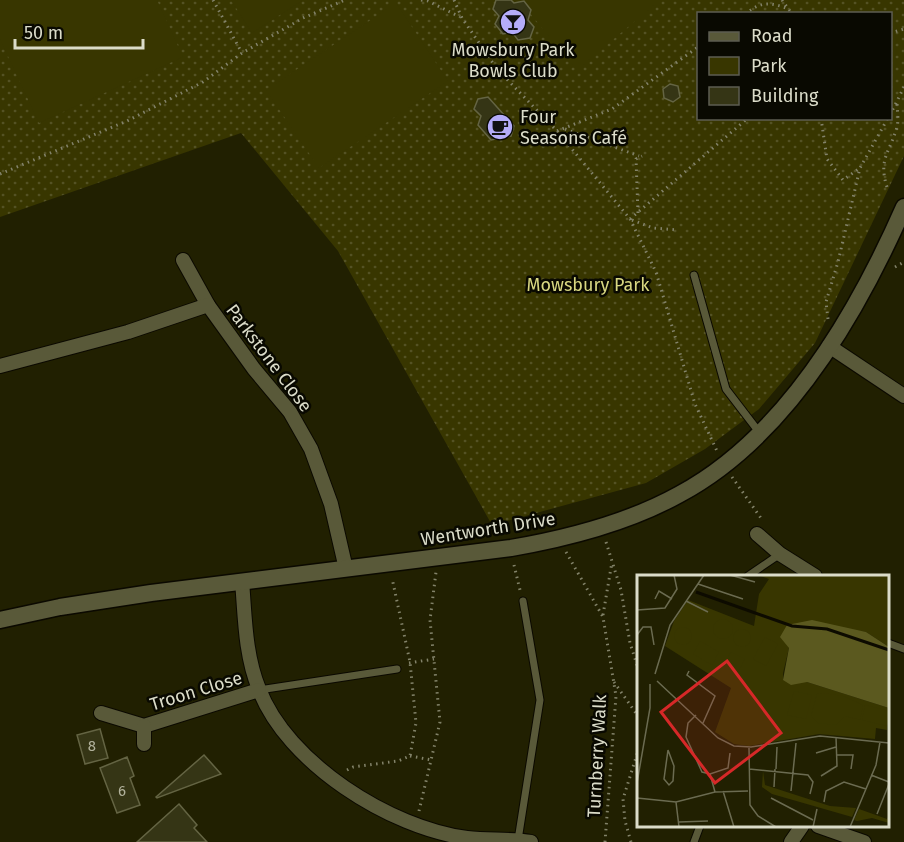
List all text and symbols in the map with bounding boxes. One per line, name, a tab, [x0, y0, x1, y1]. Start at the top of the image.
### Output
bar icon: Mowsbury Park Bowls Club	[498, 7, 528, 37]
scale bar	[15, 12, 142, 50]
legend	[697, 12, 892, 120]
text: 50 m	[24, 22, 63, 44]
text: Road	[751, 25, 793, 47]
place label: Mowsbury Park Bowls Club	[452, 39, 575, 82]
text: Park	[751, 55, 787, 77]
text: Building	[751, 85, 819, 107]
place label: Four Seasons Café	[520, 106, 627, 149]
cafe icon: Four Seasons Café	[485, 112, 515, 142]
park label: Mowsbury Park	[527, 274, 650, 296]
street label: Parkstone Close	[221, 300, 317, 416]
street label: Wentworth Drive	[419, 508, 557, 550]
inset map	[637, 575, 889, 827]
street label: Troon Close	[147, 667, 245, 715]
street label: Turnberry Walk	[583, 693, 611, 818]
house number: 8	[88, 737, 96, 755]
house number: 6	[118, 782, 126, 800]

